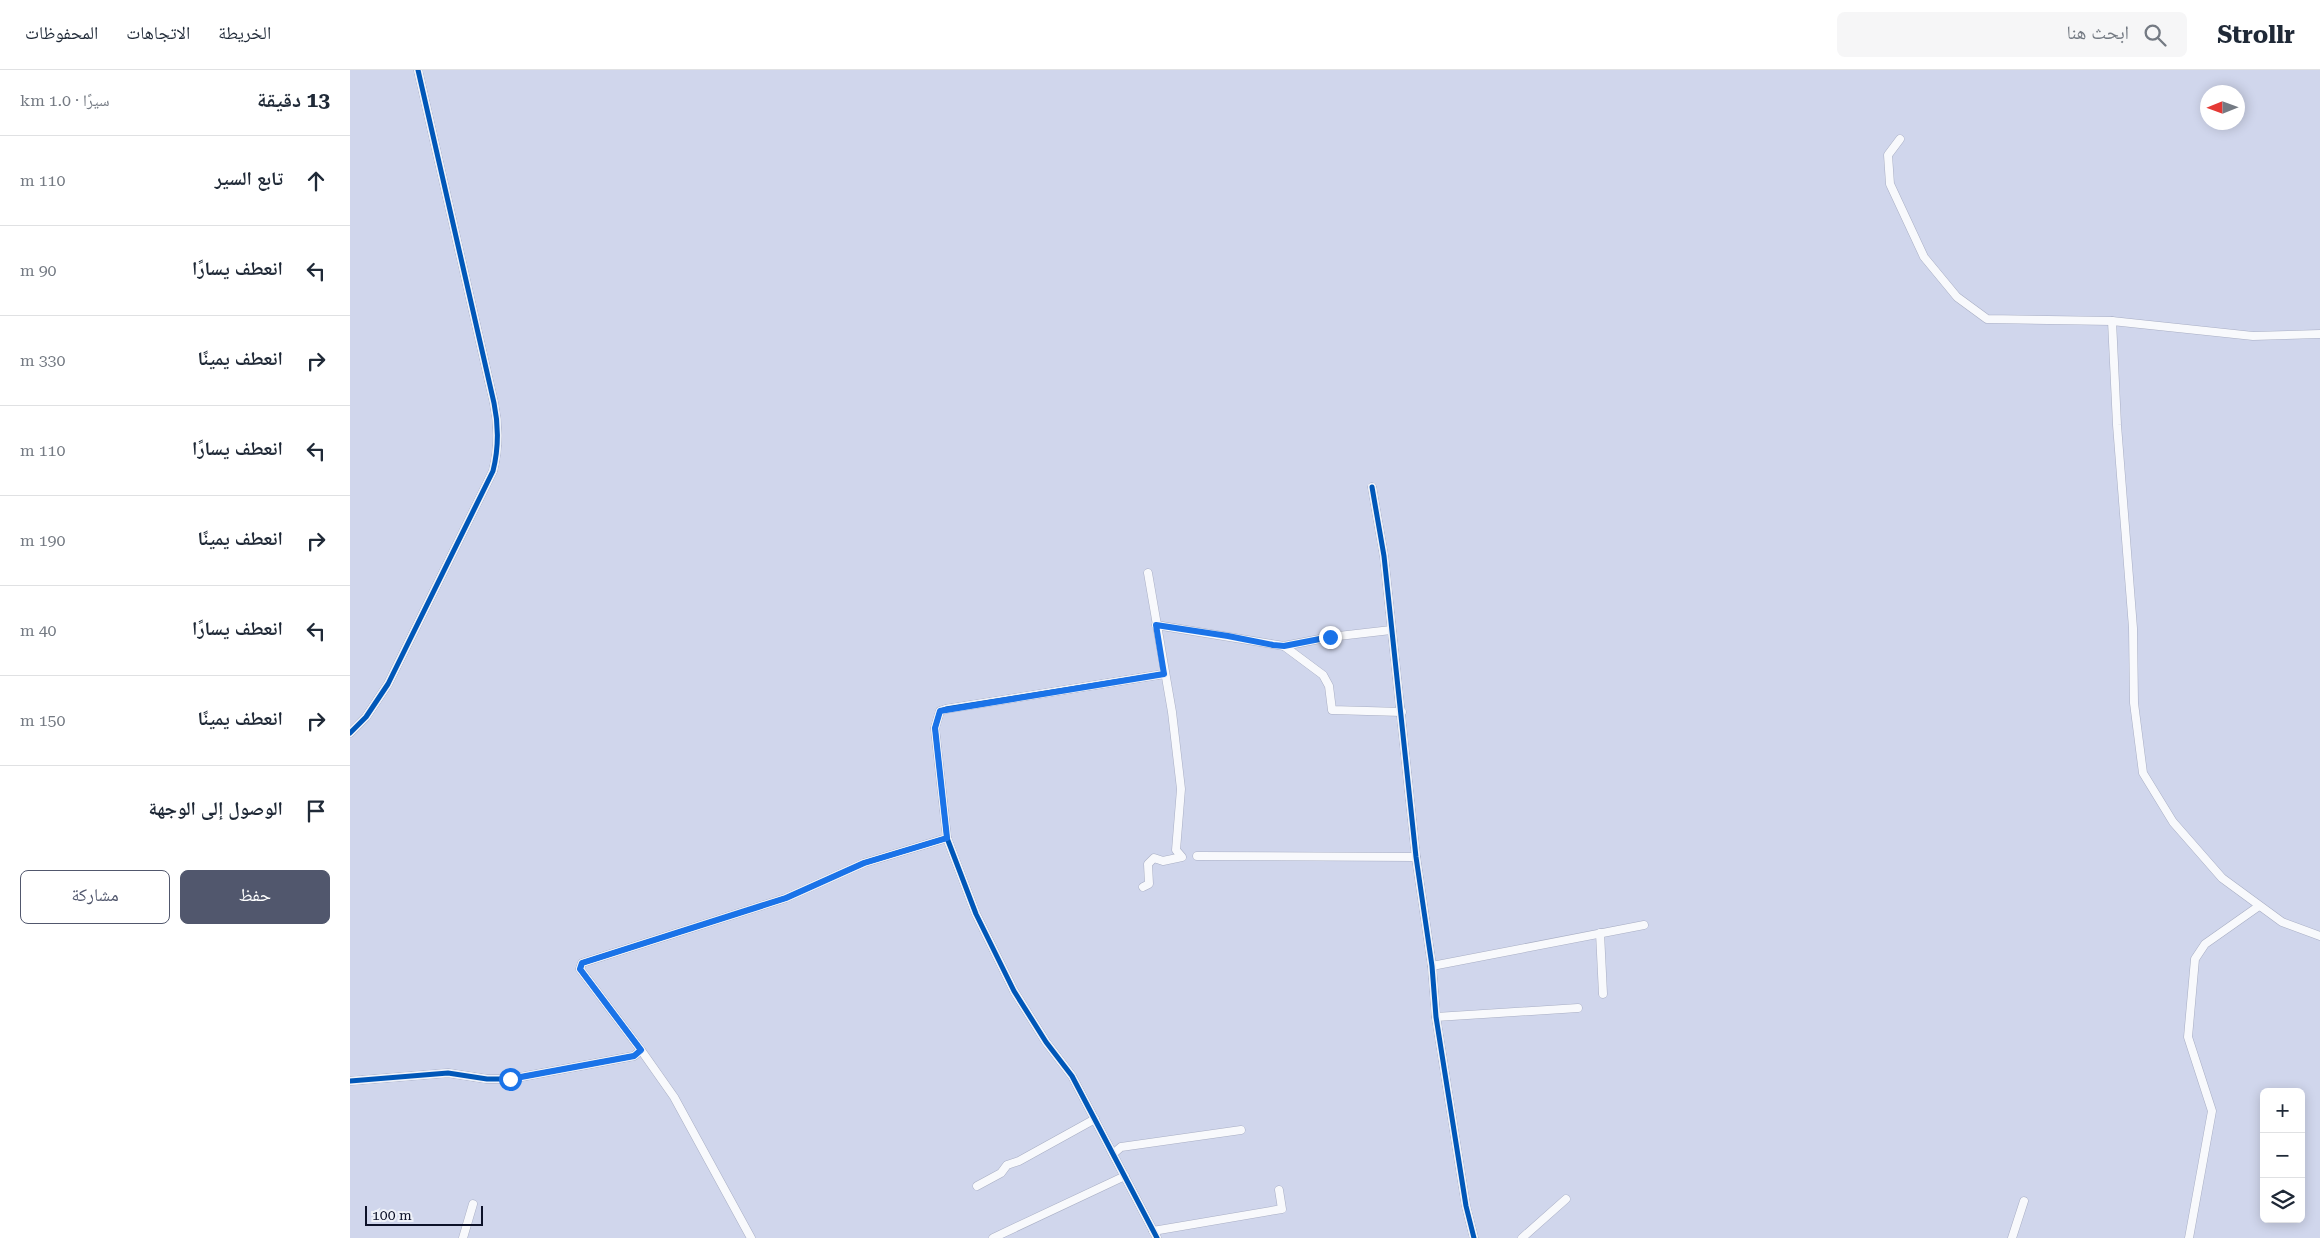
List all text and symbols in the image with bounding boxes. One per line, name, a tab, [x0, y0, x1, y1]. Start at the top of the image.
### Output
search box	[1837, 12, 2187, 57]
text: ابحث هنا	[2066, 21, 2129, 44]
icon: search	[2141, 21, 2169, 49]
text: Strollr	[2217, 21, 2295, 49]
text: المحفوظات	[25, 22, 98, 43]
text: الاتجاهات	[126, 22, 190, 43]
text: الخريطة	[218, 22, 271, 43]
north arrow	[2200, 85, 2245, 130]
text: 13 دقيقة	[257, 88, 330, 112]
text: سيرًا · 1.0 km	[20, 91, 110, 110]
text: تابع السير	[215, 167, 283, 190]
icon: ahead	[302, 167, 330, 195]
text: 110 m	[20, 171, 66, 190]
text: انعطف يسارًا	[192, 257, 283, 280]
icon: left	[302, 257, 330, 285]
text: 90 m	[20, 261, 57, 280]
text: انعطف يمينًا	[198, 347, 283, 370]
icon: right	[302, 347, 330, 375]
text: 330 m	[20, 351, 66, 370]
text: انعطف يسارًا	[192, 437, 283, 460]
icon: left	[302, 437, 330, 465]
text: 110 m	[20, 441, 66, 460]
text: انعطف يمينًا	[198, 527, 283, 550]
icon: right	[302, 527, 330, 555]
text: 190 m	[20, 531, 66, 550]
text: انعطف يسارًا	[192, 617, 283, 640]
icon: left	[302, 617, 330, 645]
text: 40 m	[20, 621, 57, 640]
route end	[1319, 626, 1342, 649]
text: انعطف يمينًا	[198, 707, 283, 730]
icon: right	[302, 707, 330, 735]
text: 150 m	[20, 711, 66, 730]
text: الوصول إلى الوجهة	[148, 797, 283, 820]
icon: arrive	[302, 797, 330, 825]
button: مشاركة	[20, 870, 170, 924]
button: حفظ	[180, 870, 330, 924]
route start	[499, 1068, 522, 1091]
map controls	[2260, 1088, 2305, 1223]
button: +	[2260, 1088, 2305, 1133]
button: −	[2260, 1133, 2305, 1178]
button: layers	[2260, 1178, 2305, 1223]
scale bar	[365, 1203, 482, 1226]
text: 100 m	[372, 1207, 412, 1223]

